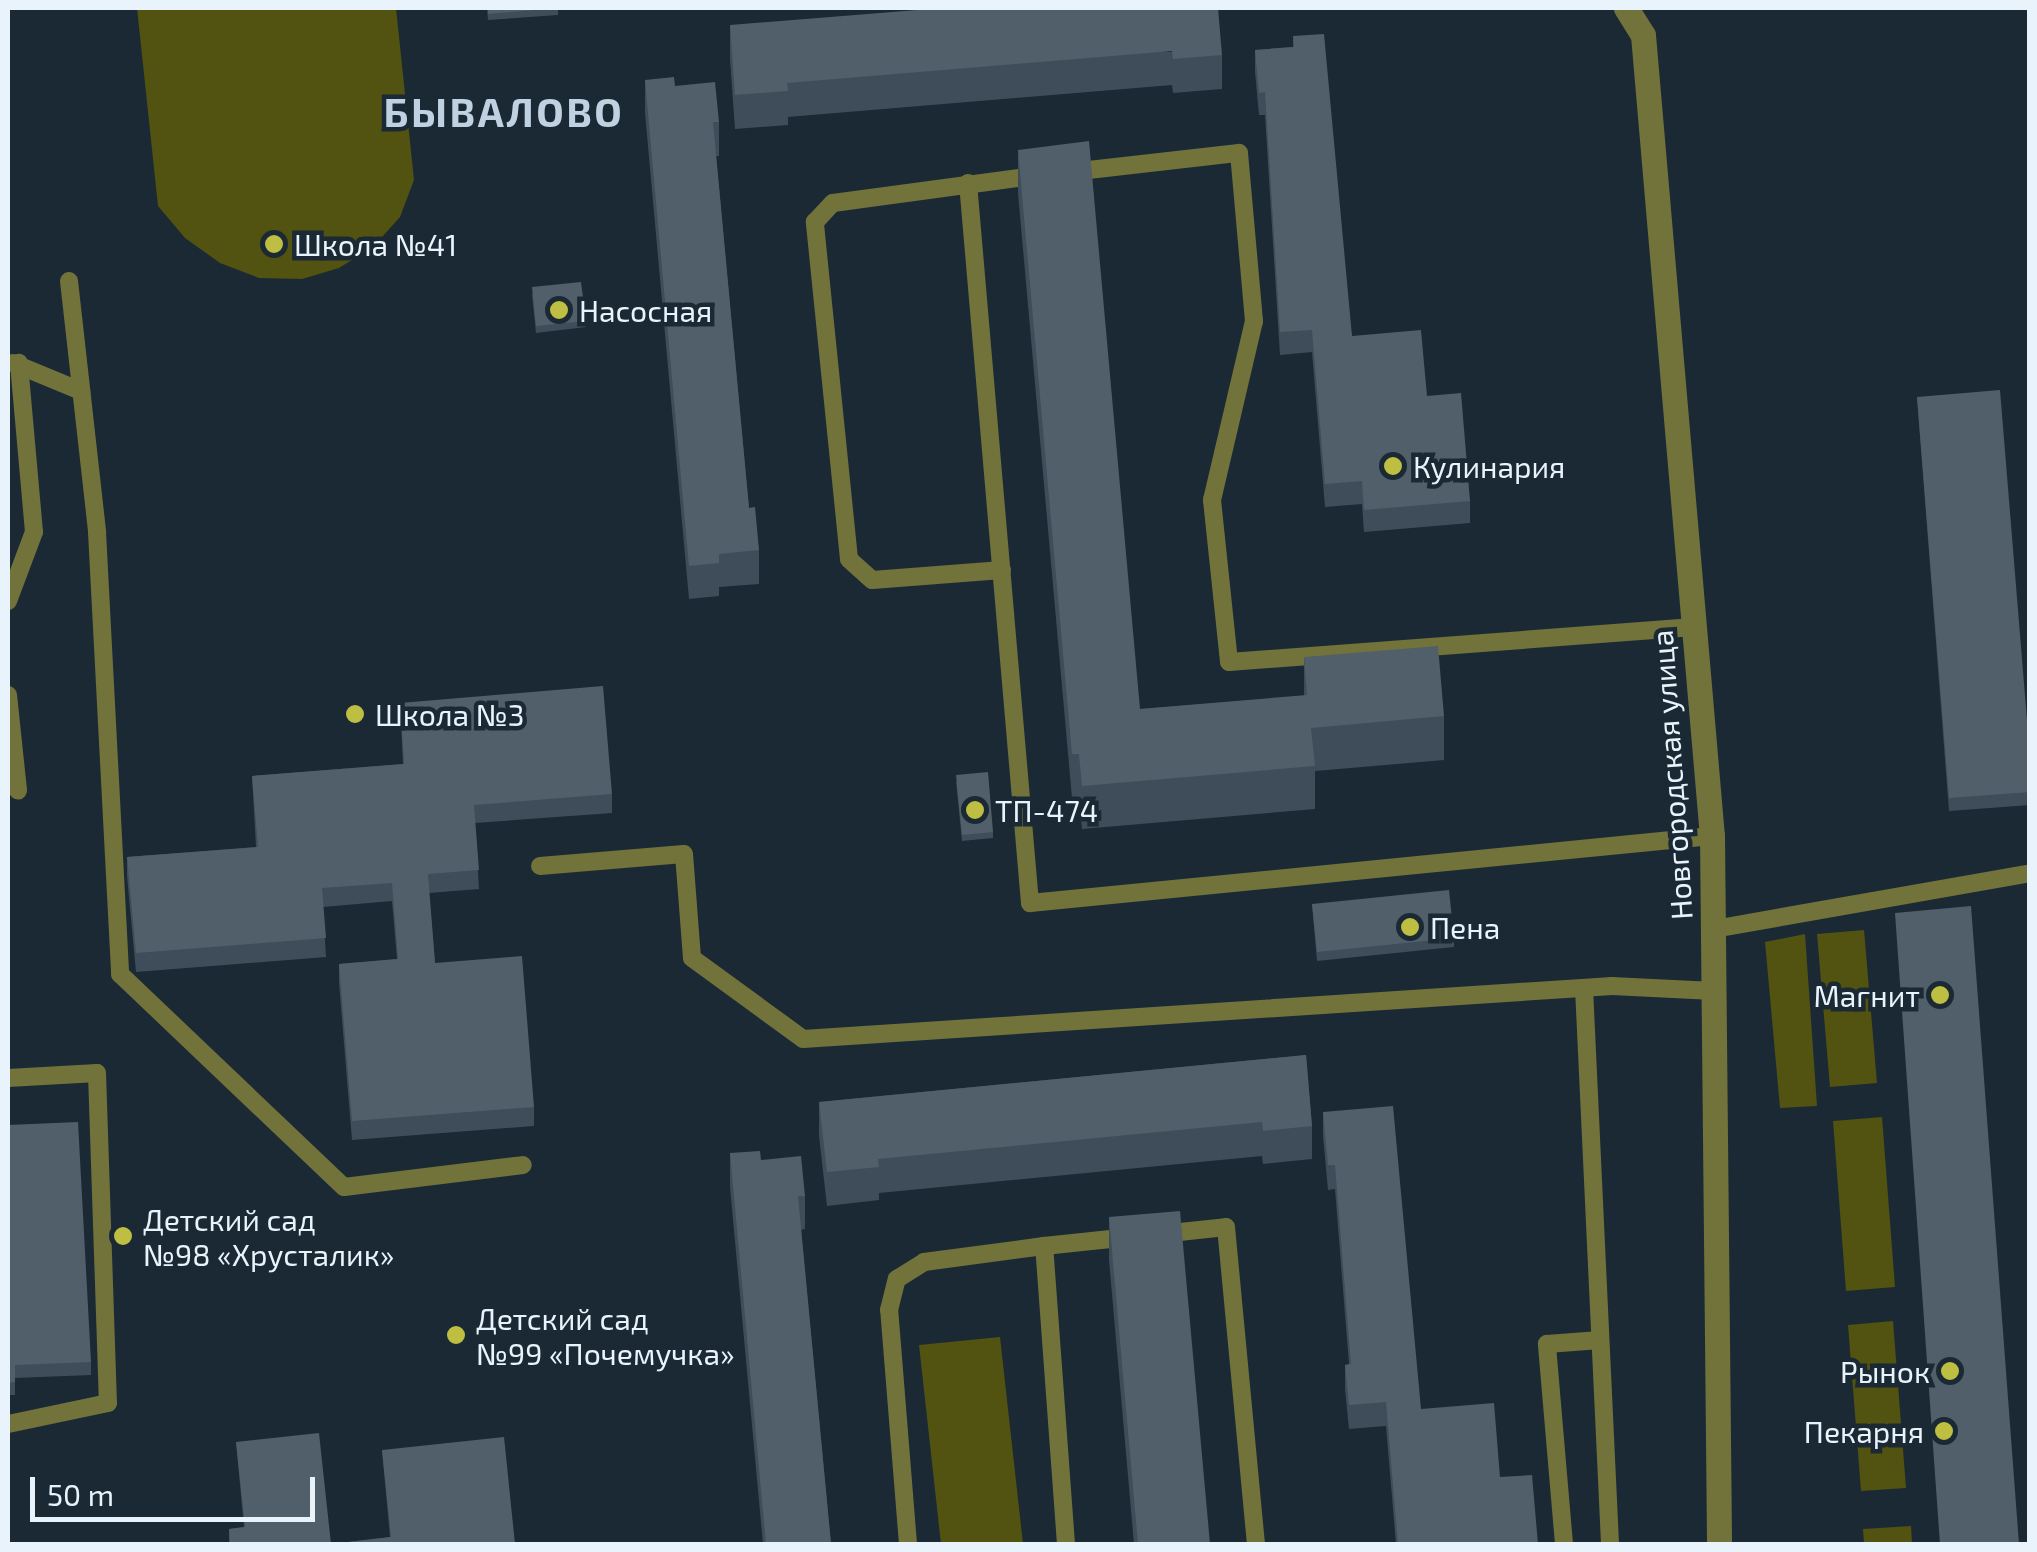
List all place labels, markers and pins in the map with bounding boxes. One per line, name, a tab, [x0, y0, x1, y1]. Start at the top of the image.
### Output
place label: Школа №41	[294, 226, 457, 262]
marker: Школа №41	[263, 233, 285, 255]
place label: Насосная	[579, 292, 712, 328]
marker: Насосная	[548, 299, 570, 321]
place label: Кулинария	[1413, 448, 1565, 484]
marker: Кулинария	[1382, 455, 1404, 477]
place label: Школа №3	[375, 696, 525, 732]
marker: Школа №3	[344, 703, 366, 725]
place label: ТП-474	[995, 792, 1098, 828]
marker: ТП-474	[964, 799, 986, 821]
place label: Пена	[1430, 909, 1500, 945]
marker: Пена	[1399, 916, 1421, 938]
place label: Магнит	[1814, 977, 1920, 1013]
marker: Магнит	[1929, 984, 1951, 1006]
place label: Детский сад №98 «Хрусталик»	[143, 1201, 394, 1272]
marker: Детский сад №98 «Хрусталик»	[112, 1225, 134, 1247]
place label: Детский сад №99 «Почемучка»	[476, 1300, 735, 1370]
marker: Детский сад №99 «Почемучка»	[445, 1324, 467, 1346]
place label: Рынок	[1840, 1353, 1930, 1389]
marker: Рынок	[1939, 1360, 1961, 1382]
place label: Пекарня	[1804, 1413, 1924, 1449]
marker: Пекарня	[1933, 1420, 1955, 1442]

